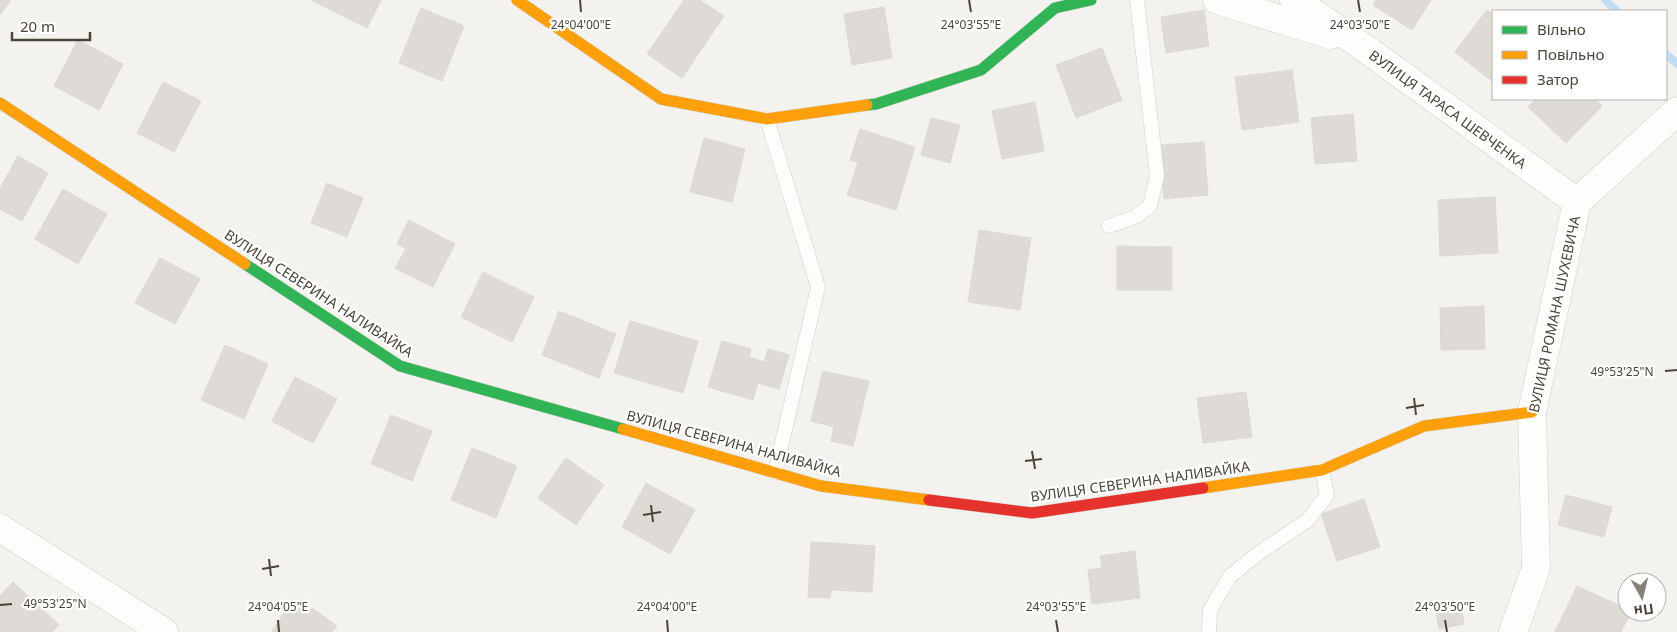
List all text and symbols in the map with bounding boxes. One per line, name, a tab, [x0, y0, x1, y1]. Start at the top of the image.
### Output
scale bar	[12, 10, 90, 42]
legend	[1492, 10, 1667, 100]
text: 20 m	[20, 16, 55, 36]
text: 24°04'00"E	[551, 16, 611, 33]
text: 24°03'55"E	[941, 16, 1001, 33]
text: 24°03'50"E	[1330, 16, 1390, 33]
text: Вільно	[1537, 19, 1586, 39]
text: Повільно	[1537, 44, 1604, 64]
street label: ВУЛИЦЯ ТАРАСА ШЕВЧЕНКА	[1366, 45, 1531, 173]
text: Затор	[1537, 69, 1579, 89]
street label: ВУЛИЦЯ РОМАНА ШУХЕВИЧА	[1524, 214, 1584, 414]
street label: ВУЛИЦЯ СЕВЕРИНА НАЛИВАЙКА	[221, 225, 417, 361]
text: 49°53'25"N	[1590, 363, 1654, 380]
street label: ВУЛИЦЯ СЕВЕРИНА НАЛИВАЙКА	[625, 405, 843, 481]
street label: ВУЛИЦЯ СЕВЕРИНА НАЛИВАЙКА	[1029, 456, 1251, 506]
north arrow	[1617, 572, 1667, 622]
text: 49°53'25"N	[23, 595, 87, 612]
text: 24°04'05"E	[248, 598, 308, 615]
text: 24°04'00"E	[637, 598, 697, 615]
text: 24°03'55"E	[1026, 598, 1086, 615]
text: 24°03'50"E	[1415, 598, 1475, 615]
text: Пн	[1633, 600, 1655, 621]

